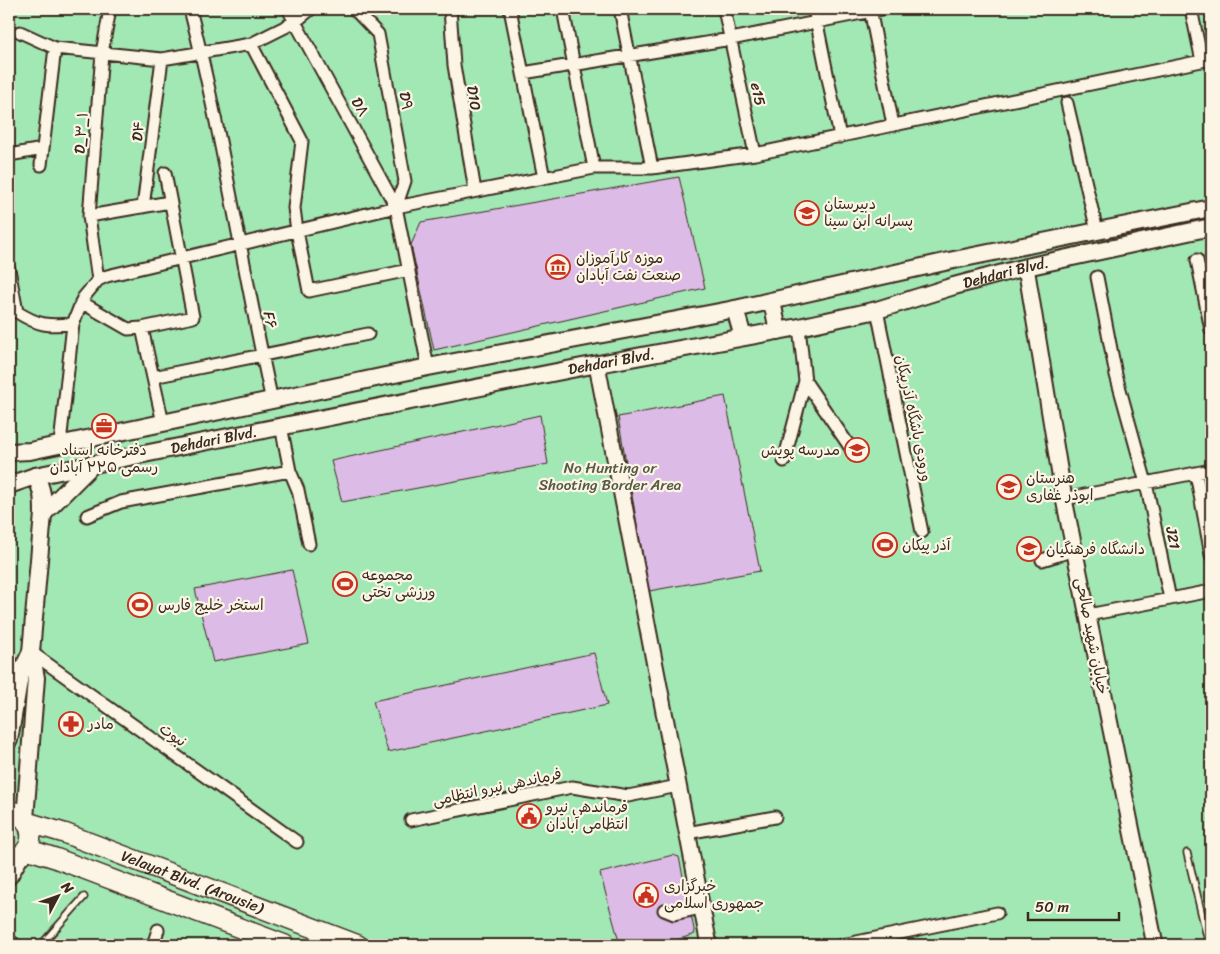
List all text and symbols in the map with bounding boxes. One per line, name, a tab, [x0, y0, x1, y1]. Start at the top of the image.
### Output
street label: e15	[743, 80, 773, 108]
street label: D10	[459, 84, 489, 112]
street label: D۹	[392, 90, 420, 112]
street label: D۸	[344, 92, 376, 122]
street label: D_۳_۱	[66, 111, 96, 155]
street label: D۴	[124, 119, 152, 143]
place label: دبیرستان پسرانه ابن سینا	[824, 191, 913, 234]
school or university icon: دبیرستان پسرانه ابن سینا	[794, 200, 820, 226]
place label: موزه کارآموزان صنعت نفت آبادان	[576, 245, 681, 288]
street label: Dehdari Blvd.	[960, 249, 1051, 296]
museum icon: موزه کارآموزان صنعت نفت آبادان	[545, 254, 571, 280]
street label: F۶	[256, 309, 284, 331]
street label: Dehdari Blvd.	[566, 341, 657, 382]
street label: ورودی باشگاه آذرپیکان	[888, 352, 940, 484]
office icon: دفترخانه اسناد رسمی ۲۲۵ آبادان	[91, 413, 117, 439]
street label: Dehdari Blvd.	[168, 419, 259, 461]
place label: دفترخانه اسناد رسمی ۲۲۵ آبادان	[50, 437, 158, 480]
place label: مدرسه پویش	[761, 437, 840, 463]
school or university icon: مدرسه پویش	[844, 437, 870, 463]
park label: No Hunting or Shooting Border Area	[539, 455, 682, 498]
place label: هنرستان ابوذر غفاری	[1026, 465, 1094, 508]
school or university icon: هنرستان ابوذر غفاری	[996, 474, 1022, 500]
street label: J21	[1158, 524, 1188, 551]
sports icon: آذر پیکان	[872, 532, 898, 558]
place label: آذر پیکان	[902, 532, 952, 558]
school or university icon: دانشگاه فرهنگیان	[1016, 536, 1042, 562]
place label: دانشگاه فرهنگیان	[1046, 536, 1145, 562]
place label: مجموعه ورزشی تختی	[362, 562, 435, 605]
sports icon: مجموعه ورزشی تختی	[332, 571, 358, 597]
street label: خیابان شهید صالحی	[1068, 575, 1116, 697]
sports icon: استخر خلیج فارس	[127, 592, 153, 618]
place label: استخر خلیج فارس	[158, 592, 264, 618]
pharmacy icon: مادر	[58, 711, 84, 737]
place label: مادر	[87, 711, 114, 737]
street label: نبوت	[154, 716, 192, 754]
street label: فرماندهی نیرو انتظامی	[430, 761, 564, 813]
place label: فرماندهی نیرو انتظامی آبادان	[545, 794, 628, 837]
public building icon: فرماندهی نیرو انتظامی آبادان	[516, 803, 542, 829]
street label: Velayat Blvd. (Arousie)	[117, 843, 268, 921]
north arrow	[32, 872, 82, 922]
place label: خبرگزاری جمهوری اسلامی	[664, 873, 764, 916]
text: N	[54, 875, 80, 900]
public building icon: خبرگزاری جمهوری اسلامی	[633, 882, 659, 908]
scale bar	[1028, 889, 1119, 921]
text: 50 m	[1035, 894, 1070, 920]

